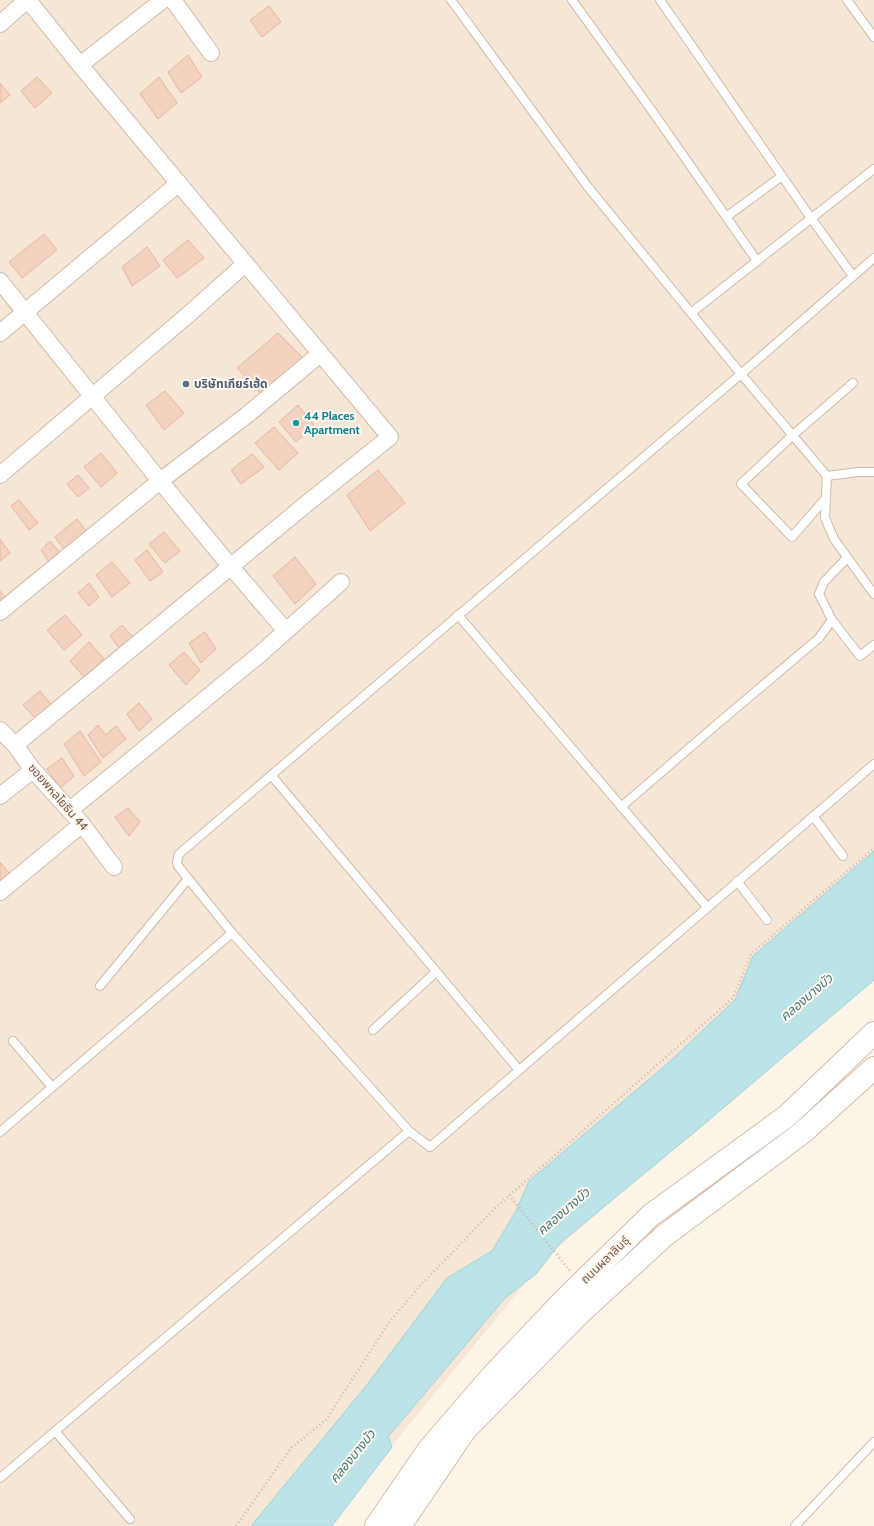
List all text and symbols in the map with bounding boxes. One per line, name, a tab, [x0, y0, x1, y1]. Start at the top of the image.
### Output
place label: บริษัทเกียร์เฮ้ด	[194, 376, 268, 391]
marker: บริษัทเกียร์เฮ้ด	[181, 379, 191, 389]
place label: 44 Places Apartment	[304, 408, 360, 437]
marker: 44 Places Apartment	[291, 418, 301, 428]
street label: ซอยพหลโยธิน 44	[25, 760, 92, 833]
water label: คลองบางบัว	[777, 970, 836, 1024]
water label: คลองบางบัว	[534, 1184, 593, 1238]
street label: ถนนผลาสินธุ์	[577, 1233, 632, 1287]
water label: คลองบางบัว	[326, 1426, 379, 1486]

